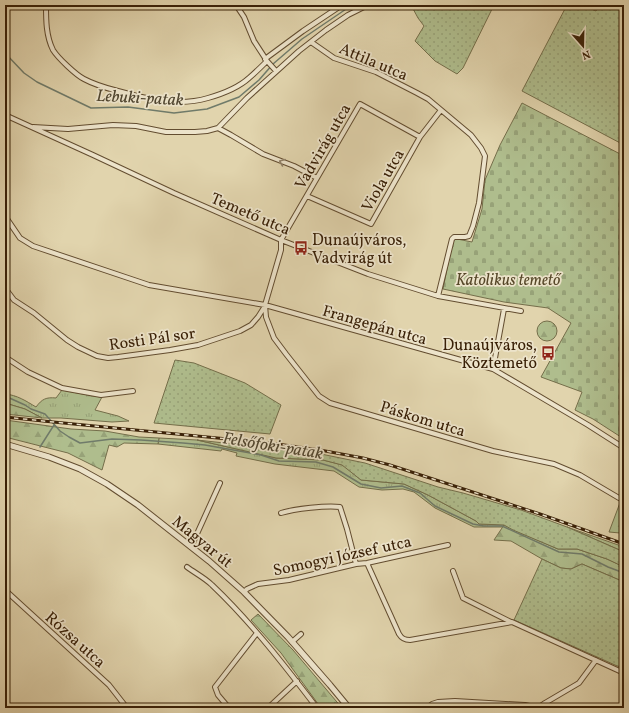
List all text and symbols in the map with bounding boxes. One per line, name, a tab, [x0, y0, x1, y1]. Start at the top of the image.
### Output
north arrow	[563, 26, 603, 66]
street label: Attila utca	[336, 39, 411, 87]
text: N	[580, 46, 592, 62]
water label: Lebuki-patak	[96, 85, 184, 112]
street label: Vadvirág utca	[290, 100, 357, 194]
street label: Viola utca	[357, 146, 410, 216]
one-way arrow	[278, 158, 285, 166]
street label: Temető utca	[207, 188, 293, 241]
place label: Dunaújváros, Vadvirág út	[312, 230, 406, 270]
bus stop icon: Dunaújváros, Vadvirág út	[293, 240, 309, 256]
park label: Katolikus temető	[456, 270, 562, 292]
street label: Frangepán utca	[320, 300, 429, 351]
street label: Rosti Pál sor	[108, 323, 197, 357]
place label: Dunaújváros, Köztemető	[443, 335, 537, 375]
bus stop icon: Dunaújváros, Köztemető	[540, 345, 556, 361]
street label: Páskom utca	[377, 397, 468, 443]
water label: Felsőfoki-patak	[221, 427, 325, 466]
street label: Magyar út	[167, 511, 237, 574]
street label: Somogyi József utca	[271, 532, 414, 582]
street label: Rózsa utca	[40, 607, 110, 674]

